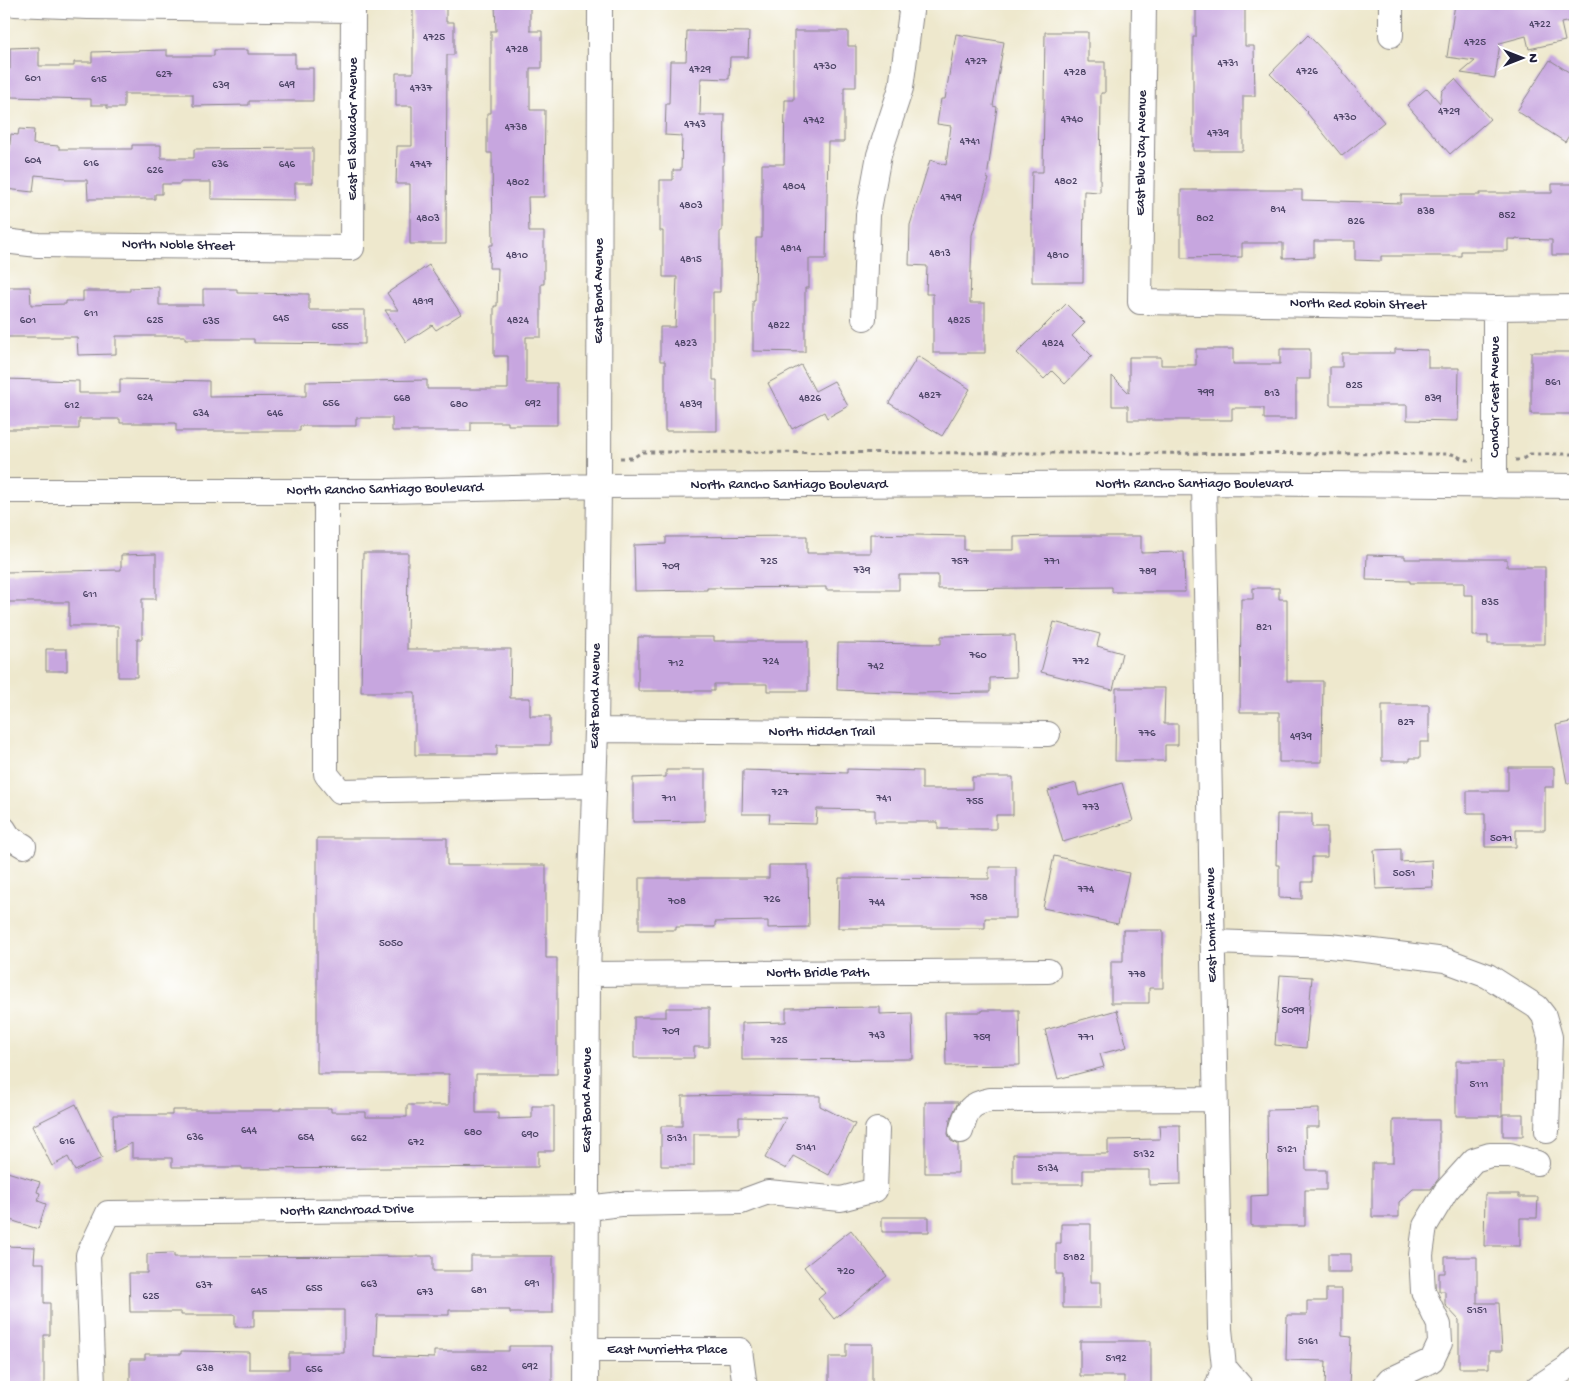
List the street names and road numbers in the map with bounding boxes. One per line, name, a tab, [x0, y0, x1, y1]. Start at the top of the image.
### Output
street label: East El Salvador Avenue	[345, 57, 362, 200]
street label: East Blue Jay Avenue	[1132, 89, 1152, 216]
street label: North Noble Street	[122, 237, 236, 256]
street label: East Bond Avenue	[591, 238, 608, 344]
street label: North Red Robin Street	[1290, 295, 1428, 315]
street label: Condor Crest Avenue	[1487, 336, 1504, 458]
street label: North Rancho Santiago Boulevard	[1096, 476, 1294, 493]
street label: North Rancho Santiago Boulevard	[691, 477, 889, 494]
street label: North Rancho Santiago Boulevard	[286, 480, 485, 500]
street label: East Bond Avenue	[587, 642, 605, 749]
street label: North Hidden Trail	[769, 724, 875, 741]
street label: East Lomita Avenue	[1202, 867, 1222, 983]
street label: North Bridle Path	[766, 965, 870, 982]
street label: East Bond Avenue	[579, 1047, 596, 1153]
street label: North Ranchroad Drive	[280, 1201, 415, 1221]
street label: East Murrietta Place	[607, 1342, 728, 1359]

